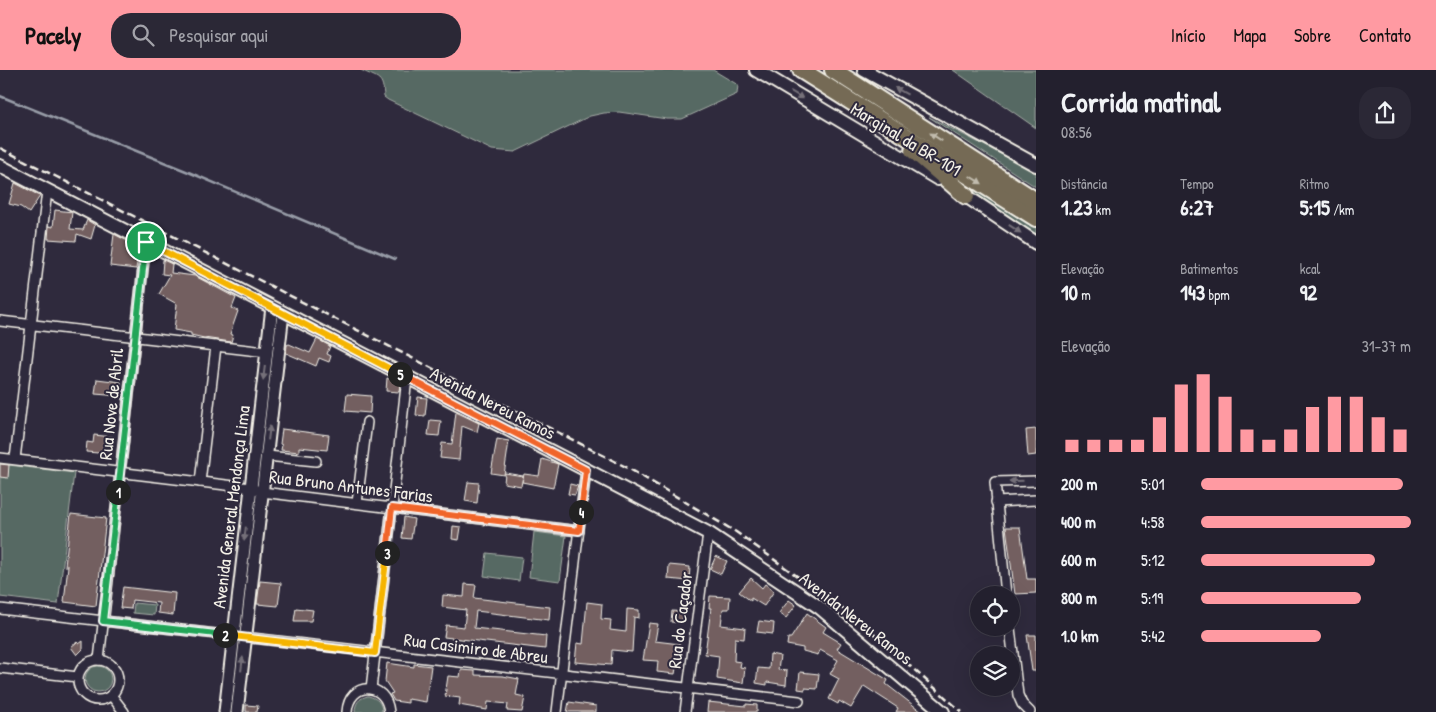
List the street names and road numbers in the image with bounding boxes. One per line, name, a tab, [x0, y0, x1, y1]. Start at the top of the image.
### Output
street label: Marginal da BR-101	[846, 96, 966, 182]
street label: Rua Nove de Abril	[93, 347, 129, 461]
street label: Avenida Nereu Ramos	[426, 361, 560, 445]
street label: Avenida General Mendonça Lima	[206, 404, 256, 610]
street label: Rua Bruno Antunes Farias	[268, 464, 434, 508]
street label: Avenida Nereu Ramos	[794, 566, 918, 670]
street label: Rua do Caçador	[662, 570, 698, 670]
street label: Rua Casimiro de Abreu	[403, 627, 549, 669]

